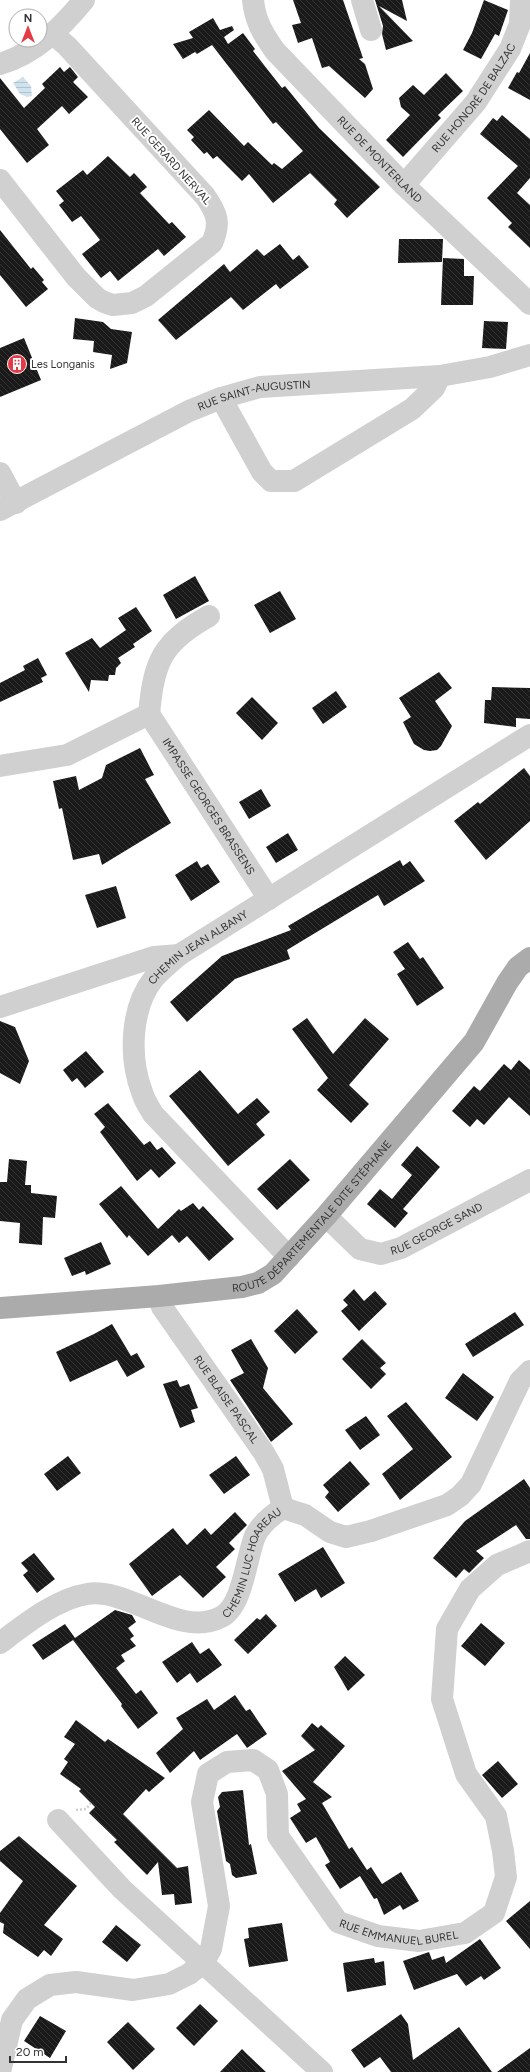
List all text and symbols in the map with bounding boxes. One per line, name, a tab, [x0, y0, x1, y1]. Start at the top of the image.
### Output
north arrow	[8, 8, 48, 48]
text: N	[24, 12, 32, 25]
street label: RUE HONORÉ DE BALZAC	[429, 41, 518, 155]
street label: RUE DE MONTERLAND	[335, 113, 425, 206]
street label: RUE GERARD NERVAL	[129, 115, 214, 207]
building icon: Les Longanis	[6, 353, 28, 375]
place label: Les Longanis	[31, 358, 95, 371]
street label: RUE SAINT-AUGUSTIN	[195, 377, 311, 413]
street label: IMPASSE GEORGES BRASSENS	[160, 736, 258, 877]
street label: CHEMIN JEAN ALBANY	[145, 907, 250, 987]
street label: ROUTE DÉPARTEMENTALE DITE STÉPHANE	[231, 1137, 394, 1295]
street label: RUE GEORGE SAND	[389, 1200, 485, 1257]
street label: RUE BLAISE PASCAL	[191, 1353, 262, 1446]
street label: CHEMIN LUC HOAREAU	[219, 1505, 284, 1621]
street label: RUE EMMANUEL BUREL	[338, 1916, 459, 1948]
scale bar	[10, 2038, 66, 2064]
text: 20 m	[16, 2045, 44, 2059]

